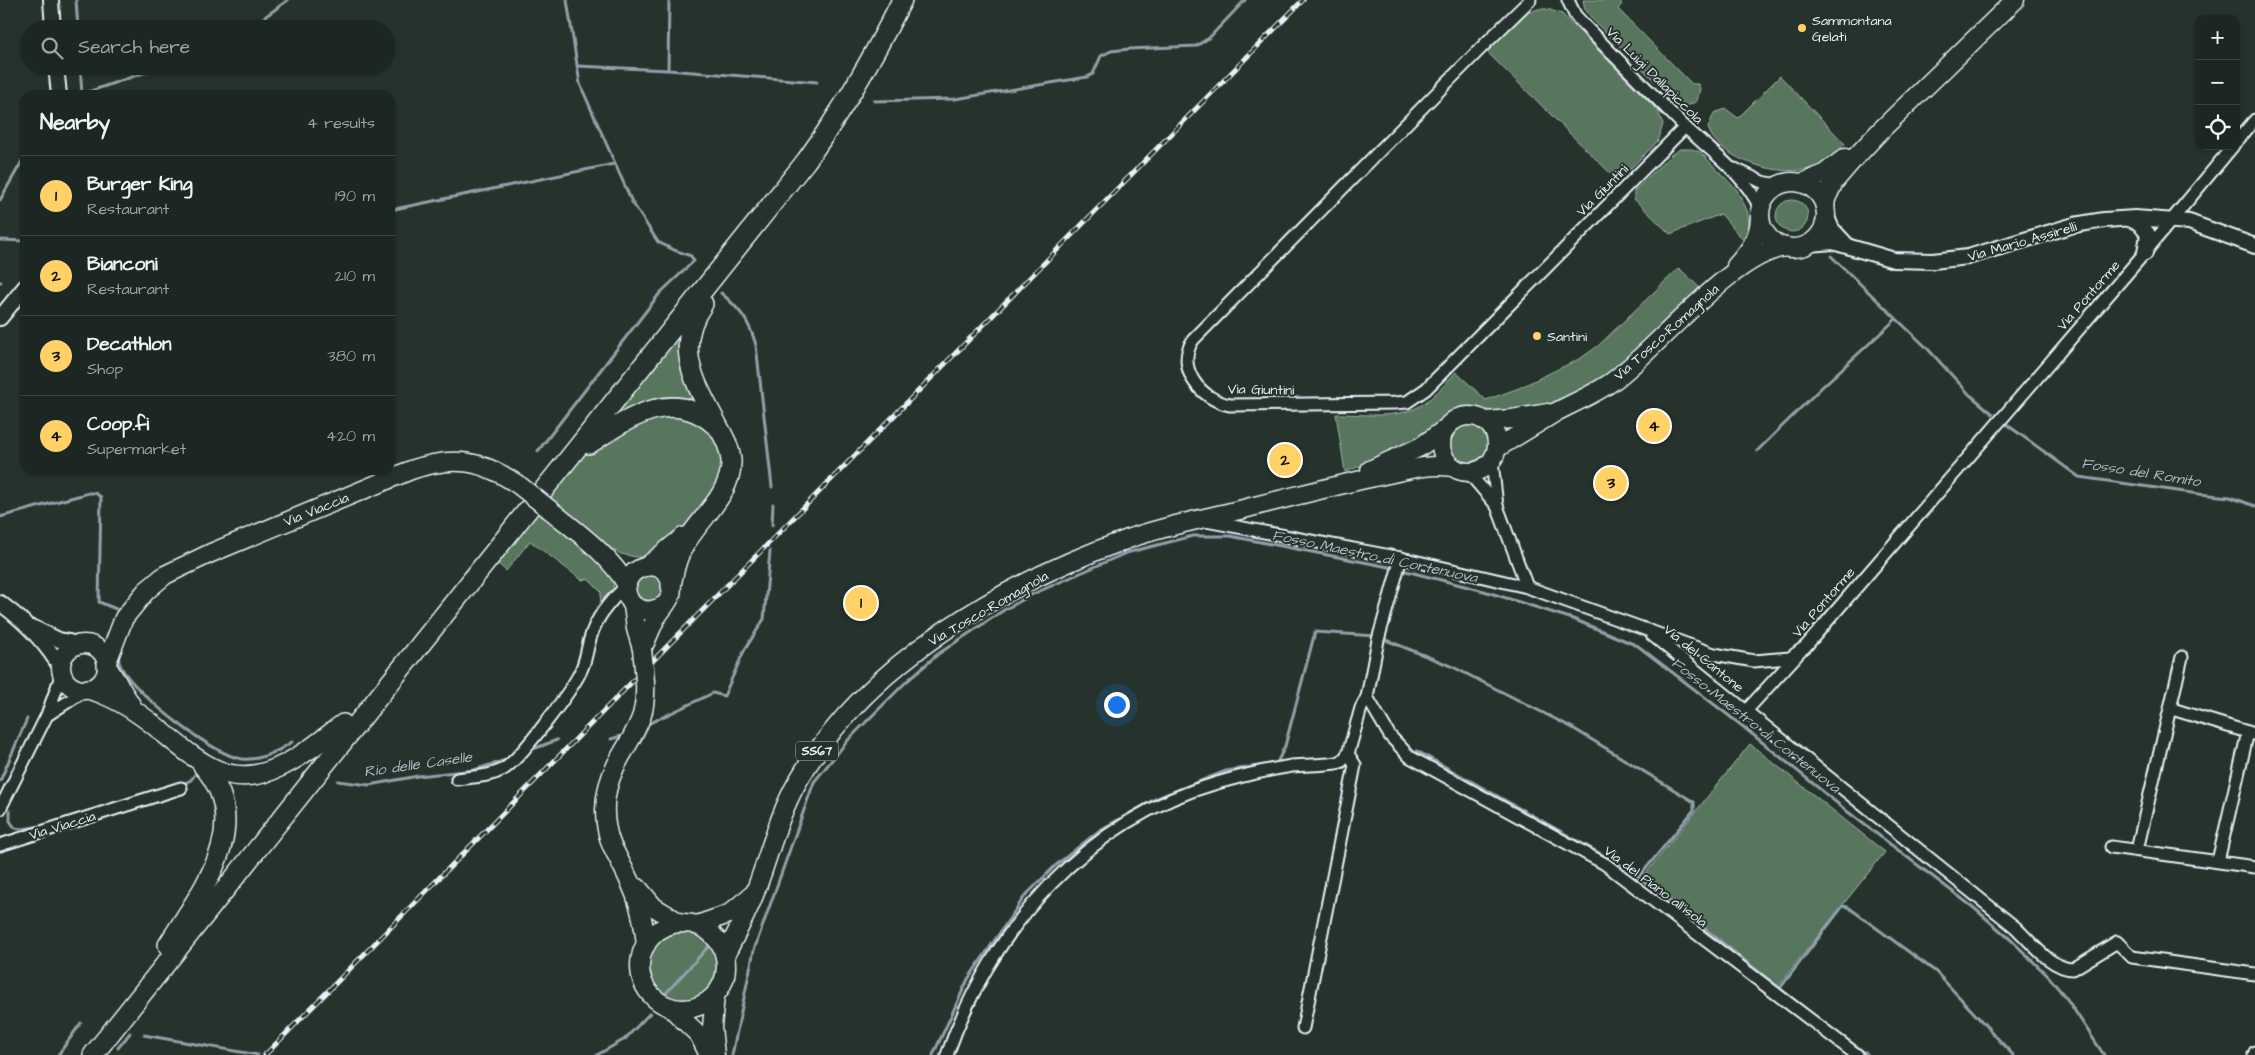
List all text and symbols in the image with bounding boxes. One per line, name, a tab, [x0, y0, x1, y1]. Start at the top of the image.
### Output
place label: Sammontana Gelati	[1812, 11, 1892, 47]
map controls	[2195, 15, 2240, 150]
button: +	[2195, 15, 2240, 60]
search box	[20, 20, 395, 75]
marker: Sammontana Gelati	[1796, 22, 1808, 34]
street label: Via Luigi Dallapiccola	[1601, 23, 1707, 129]
icon: search	[38, 34, 66, 62]
text: Search here	[78, 34, 190, 61]
button: −	[2195, 60, 2240, 105]
button: locate	[2195, 105, 2240, 150]
text: Nearby	[40, 108, 110, 137]
text: 4 results	[307, 112, 375, 134]
street label: Via Giuntini	[1572, 160, 1633, 221]
text: Burger King	[87, 171, 192, 198]
text: 1	[55, 185, 57, 207]
text: 190 m	[335, 185, 375, 207]
text: Restaurant	[87, 198, 169, 220]
street label: Via Mario Assirelli	[1965, 217, 2079, 267]
text: Bianconi	[87, 251, 158, 278]
street label: Via Pontorme	[2053, 256, 2125, 335]
text: 2	[51, 265, 61, 287]
text: 210 m	[335, 265, 375, 287]
text: Restaurant	[87, 278, 169, 300]
street label: Via Tosco-Romagnola	[1610, 280, 1724, 386]
place label: Santini	[1547, 327, 1587, 347]
marker: Santini	[1531, 330, 1543, 342]
text: Decathlon	[87, 331, 172, 358]
text: 3	[52, 345, 60, 367]
text: 380 m	[328, 345, 375, 367]
text: Shop	[87, 358, 123, 380]
street label: Via Giuntini	[1228, 379, 1294, 401]
pin: 4	[1638, 407, 1670, 445]
text: Coop.fi	[87, 411, 149, 438]
text: 4	[51, 425, 61, 447]
text: 420 m	[326, 425, 375, 447]
text: Supermarket	[87, 438, 186, 460]
pin: 2	[1269, 441, 1301, 479]
water label: Fosso del Romito	[2080, 453, 2203, 493]
pin: 3	[1595, 464, 1627, 502]
street label: Via Viaccia	[281, 488, 352, 532]
water label: Fosso Maestro di Cortenuova	[1270, 524, 1481, 589]
street label: Via Pontorme	[1788, 563, 1860, 642]
street label: Via Tosco-Romagnola	[925, 566, 1052, 651]
pin: 1	[845, 584, 877, 622]
street label: Via del Cantone	[1659, 620, 1748, 698]
water label: Fosso Maestro di Cortenuova	[1667, 653, 1846, 799]
your location	[1104, 692, 1130, 718]
road number: SS67	[796, 741, 838, 760]
water label: Rio delle Caselle	[363, 746, 474, 782]
street label: Via Viaccia	[27, 806, 98, 846]
street label: Via del Piano all'isola	[1599, 841, 1711, 932]

